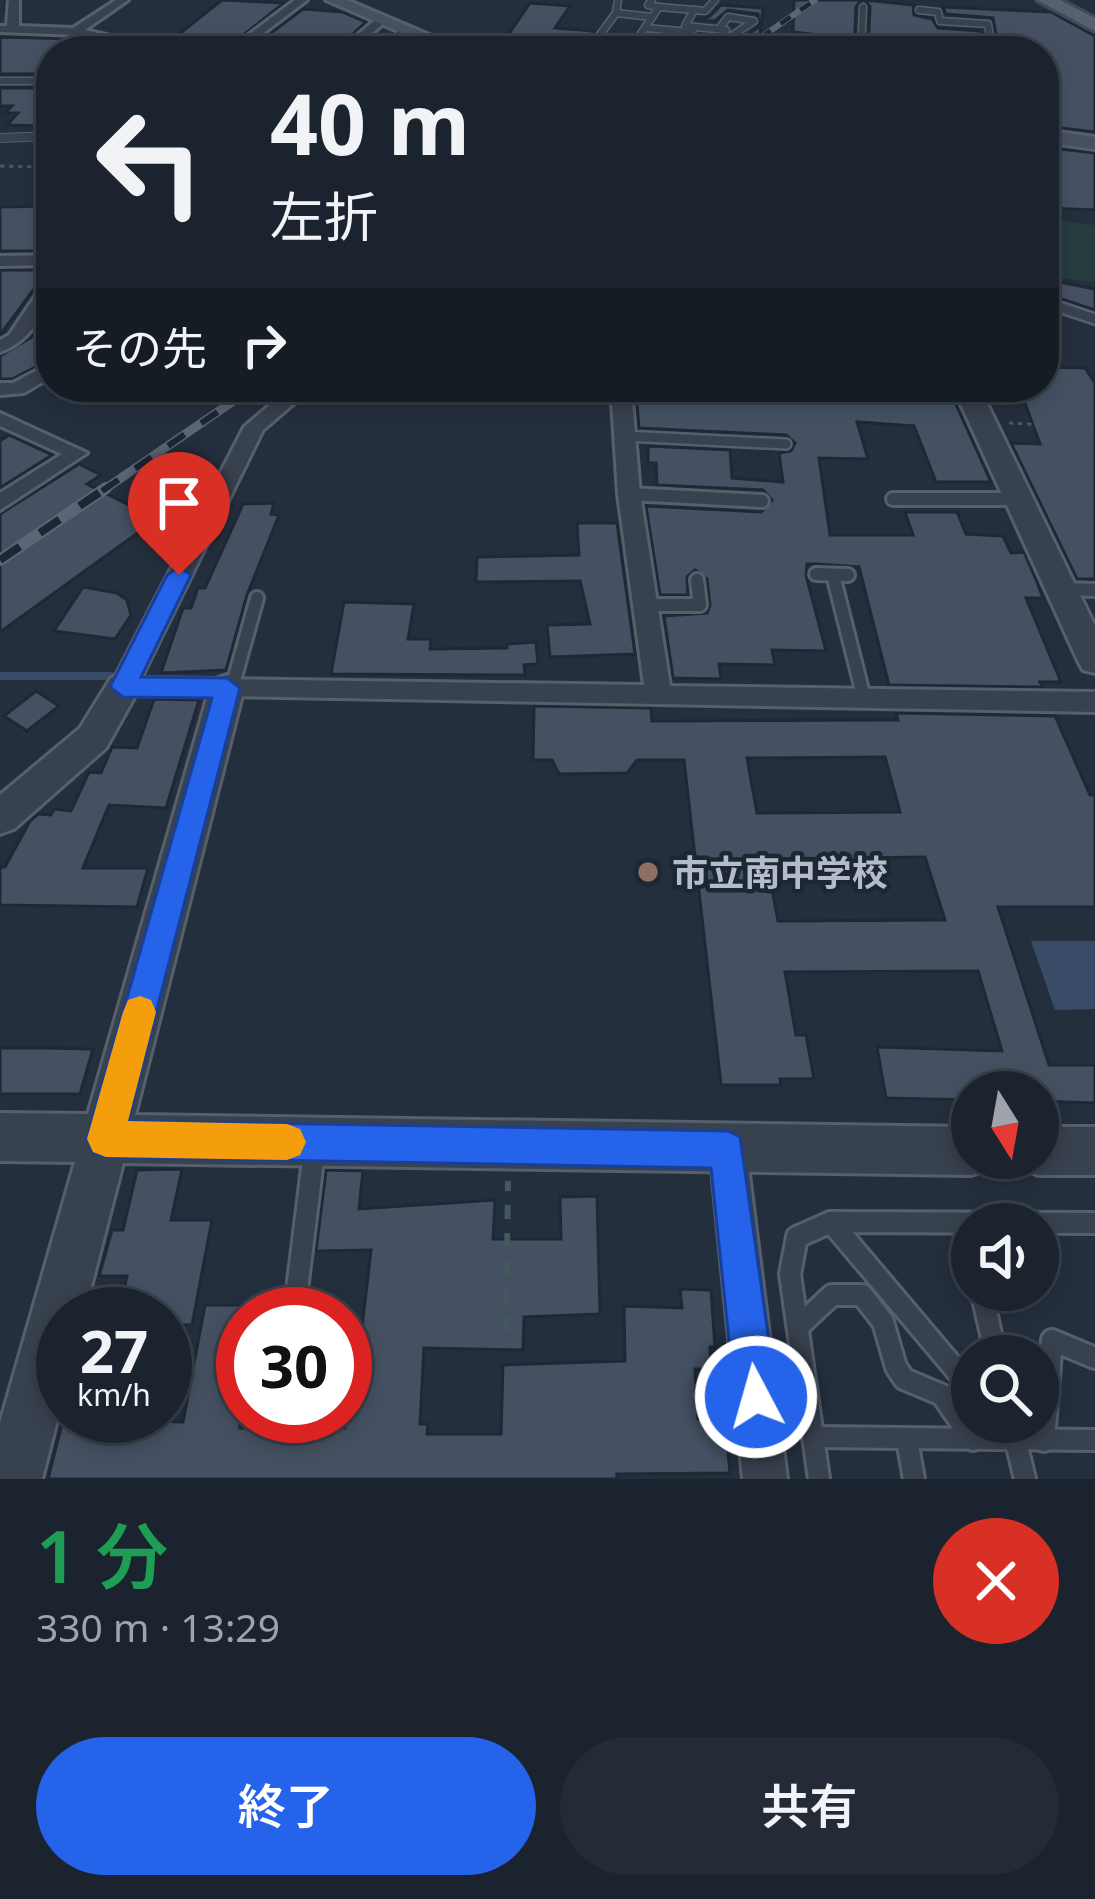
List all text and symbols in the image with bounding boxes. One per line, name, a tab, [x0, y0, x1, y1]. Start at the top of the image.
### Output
text: 40 m	[270, 65, 470, 180]
icon: left	[72, 84, 228, 240]
text: 左折	[270, 179, 378, 253]
icon: right	[231, 312, 297, 378]
text: その先	[72, 317, 207, 378]
pin	[128, 452, 230, 575]
icon: arrive	[146, 470, 212, 536]
place label: 市立南中学校	[672, 848, 888, 897]
marker: 市立南中学校	[635, 859, 661, 885]
north arrow	[951, 1071, 1059, 1179]
map controls	[951, 1071, 1059, 1443]
button: sound	[951, 1203, 1059, 1311]
speed limit sign: 30	[216, 1287, 372, 1443]
text: 27	[80, 1309, 148, 1391]
position arrow	[693, 1334, 819, 1460]
button: search	[951, 1335, 1059, 1443]
text: km/h	[77, 1374, 151, 1415]
text: 1 分	[36, 1506, 168, 1604]
button: close	[933, 1518, 1059, 1644]
text: 330 m · 13:29	[36, 1600, 280, 1653]
button: 終了	[36, 1737, 536, 1875]
button: 共有	[560, 1737, 1059, 1875]

